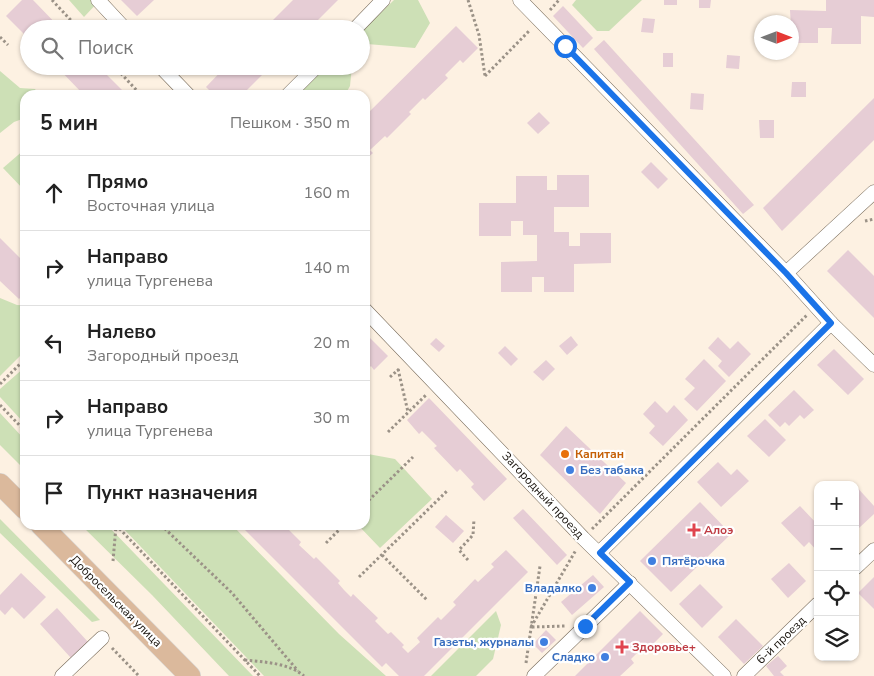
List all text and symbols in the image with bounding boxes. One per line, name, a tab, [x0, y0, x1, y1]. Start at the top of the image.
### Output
north arrow	[754, 15, 799, 60]
search box	[20, 20, 370, 75]
icon: search	[38, 34, 66, 62]
text: Поиск	[78, 35, 133, 61]
route start	[554, 35, 577, 58]
text: 5 мин	[40, 109, 98, 137]
text: Пешком · 350 m	[230, 112, 350, 134]
text: Прямо	[87, 169, 148, 195]
icon: ahead	[40, 179, 68, 207]
text: 160 m	[303, 182, 350, 204]
text: Восточная улица	[87, 195, 215, 217]
text: Направо	[87, 244, 168, 270]
icon: right	[40, 254, 68, 282]
text: 140 m	[303, 257, 350, 279]
text: улица Тургенева	[87, 270, 213, 292]
text: Налево	[87, 319, 156, 345]
icon: left	[40, 329, 68, 357]
text: 20 m	[313, 332, 350, 354]
text: Загородный проезд	[87, 345, 239, 367]
text: Направо	[87, 394, 168, 420]
icon: right	[40, 404, 68, 432]
text: 30 m	[313, 407, 350, 429]
text: улица Тургенева	[87, 420, 213, 442]
place label: Капитан	[575, 446, 624, 462]
street label: Загородный проезд	[498, 448, 588, 542]
marker: Капитан	[559, 448, 571, 460]
place label: Без табака	[580, 462, 644, 478]
marker: Без табака	[564, 464, 576, 476]
icon: arrive	[40, 479, 68, 507]
text: Пункт назначения	[87, 480, 258, 506]
map controls	[814, 481, 859, 661]
button: +	[814, 481, 859, 526]
place label: Алоэ	[704, 522, 733, 538]
marker: Алоэ	[688, 524, 700, 536]
button: −	[814, 526, 859, 571]
street label: Добросельская улица	[67, 552, 165, 650]
place label: Пятёрочка	[662, 553, 725, 569]
marker: Пятёрочка	[646, 555, 658, 567]
button: locate	[814, 571, 859, 616]
place label: Владалко	[525, 580, 582, 596]
marker: Владалко	[586, 582, 598, 594]
street label: 6-й проезд	[753, 612, 809, 668]
route end	[574, 615, 597, 638]
button: layers	[814, 616, 859, 661]
place label: Газеты, журналы	[434, 634, 534, 650]
marker: Газеты, журналы	[538, 636, 550, 648]
place label: Здоровье+	[632, 639, 696, 655]
marker: Здоровье+	[616, 641, 628, 653]
place label: Сладко	[552, 649, 595, 665]
marker: Сладко	[599, 651, 611, 663]

